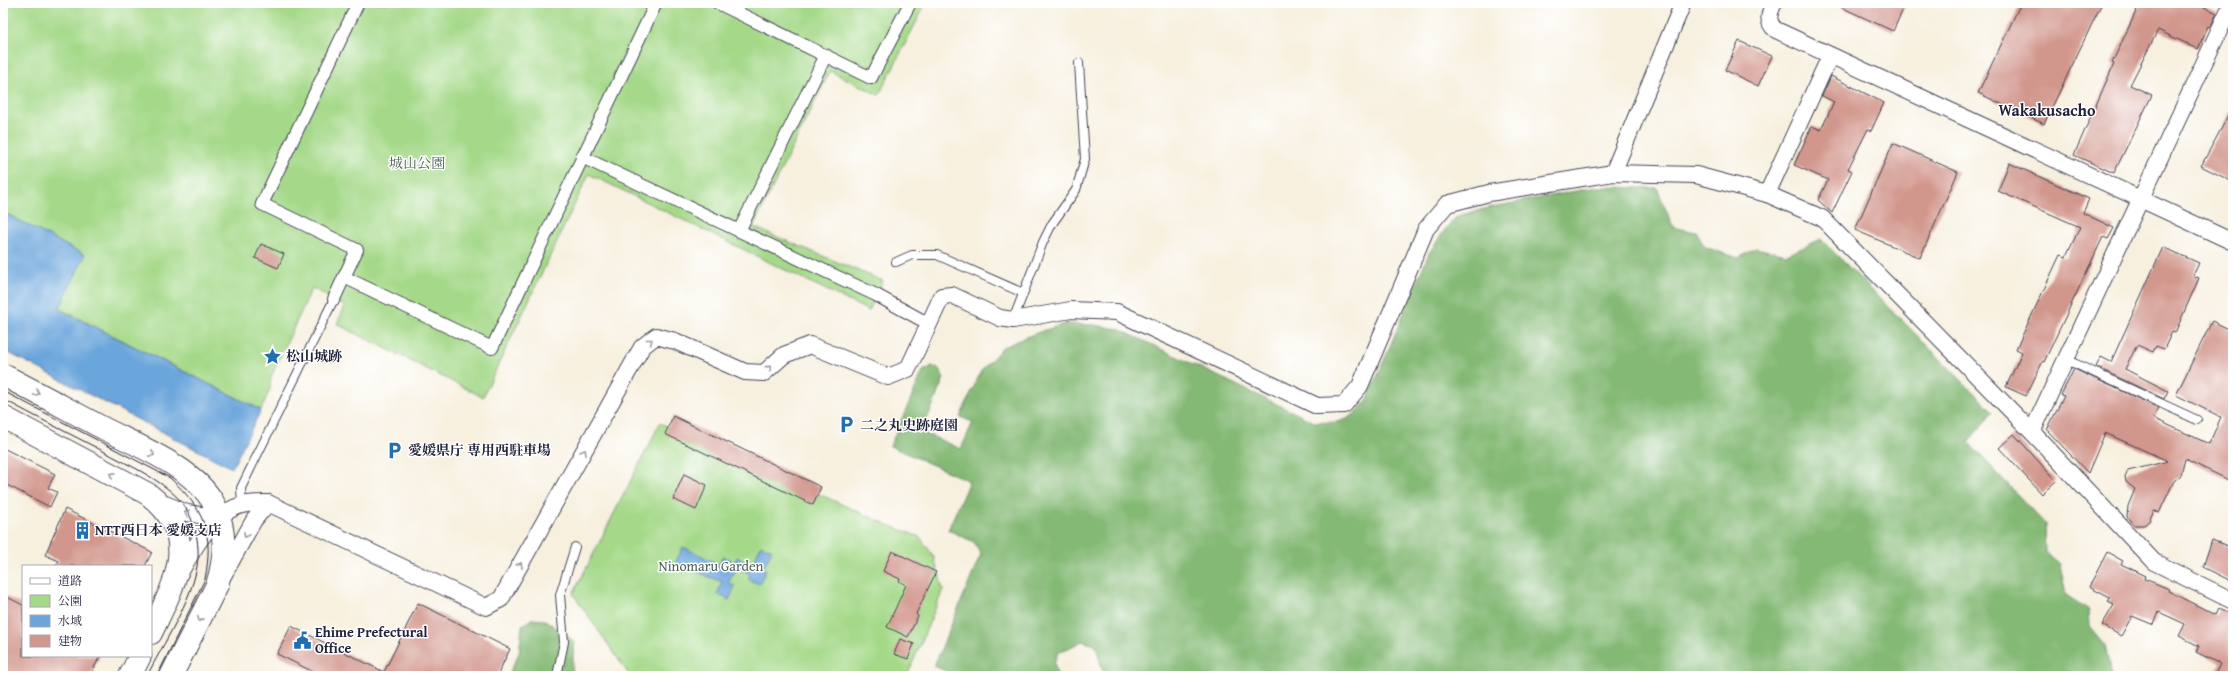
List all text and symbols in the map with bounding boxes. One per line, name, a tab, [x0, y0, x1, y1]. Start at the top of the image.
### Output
district label: Wakakusacho	[1999, 98, 2096, 122]
park label: 城山公園	[389, 153, 445, 173]
one-way arrow	[645, 338, 653, 345]
place icon: 松山城跡	[263, 346, 283, 366]
place label: 松山城跡	[286, 346, 342, 366]
one-way arrow	[765, 366, 772, 373]
one-way arrow	[33, 388, 41, 396]
parking icon: 二之丸史跡庭園	[837, 415, 857, 435]
place label: 二之丸史跡庭園	[860, 415, 958, 435]
parking icon: 愛媛県庁 専用西駐車場	[385, 440, 405, 460]
place label: 愛媛県庁 専用西駐車場	[408, 440, 551, 460]
one-way arrow	[148, 449, 156, 457]
one-way arrow	[579, 449, 586, 456]
one-way arrow	[109, 472, 116, 479]
one-way arrow	[184, 509, 191, 518]
building icon: NTT西日本 愛媛支店	[72, 520, 92, 540]
place label: NTT西日本 愛媛支店	[95, 520, 222, 540]
one-way arrow	[243, 531, 251, 538]
park label: Ninomaru Garden	[659, 556, 764, 576]
one-way arrow	[516, 562, 523, 570]
legend	[22, 565, 152, 657]
text: 道路	[58, 572, 82, 589]
text: 公園	[58, 592, 82, 609]
text: 水域	[58, 612, 82, 629]
one-way arrow	[197, 615, 205, 623]
place label: Ehime Prefectural Office	[315, 622, 428, 658]
public building icon: Ehime Prefectural Office	[292, 630, 312, 650]
text: 建物	[58, 632, 82, 649]

